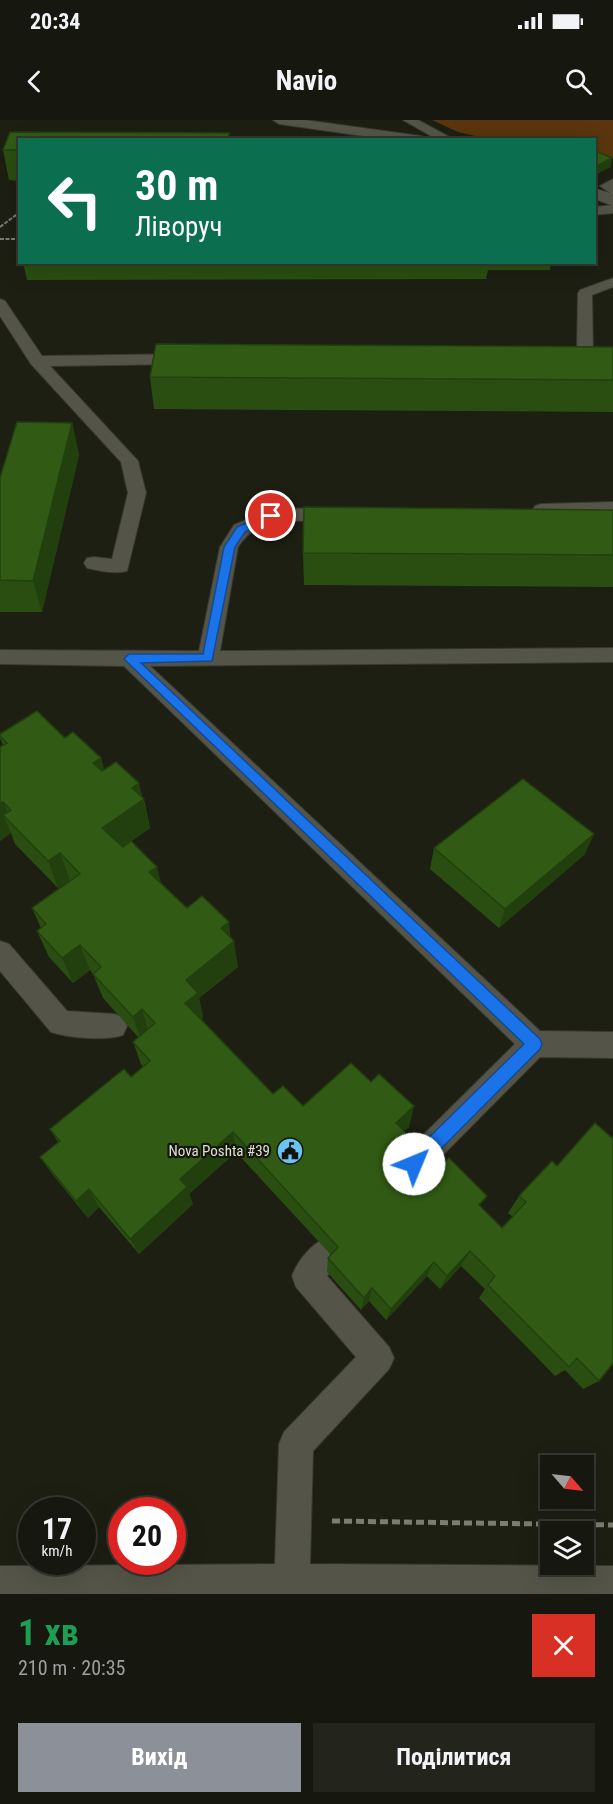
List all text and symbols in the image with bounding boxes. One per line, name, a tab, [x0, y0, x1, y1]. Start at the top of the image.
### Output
text: 20:34	[30, 9, 81, 34]
icon: back	[18, 65, 51, 98]
text: Navio	[276, 65, 337, 97]
icon: search	[562, 65, 595, 98]
text: 30 m	[135, 161, 218, 210]
icon: left	[36, 162, 114, 240]
text: Ліворуч	[135, 211, 222, 243]
pin	[245, 490, 296, 541]
icon: arrive	[254, 499, 287, 532]
position arrow	[382, 1132, 446, 1196]
public building icon: Nova Poshta #39	[275, 1136, 305, 1166]
place label: Nova Poshta #39	[168, 1142, 270, 1160]
north arrow	[540, 1455, 594, 1509]
map controls	[540, 1455, 594, 1575]
speed limit sign: 20	[108, 1497, 186, 1575]
text: 17	[42, 1511, 72, 1546]
button: layers	[540, 1521, 594, 1575]
text: km/h	[42, 1542, 72, 1560]
text: 1 хв	[18, 1612, 79, 1654]
button: close	[532, 1614, 595, 1677]
text: 210 m · 20:35	[18, 1656, 125, 1680]
button: Вихід	[18, 1723, 301, 1792]
button: Поділитися	[313, 1723, 595, 1792]

